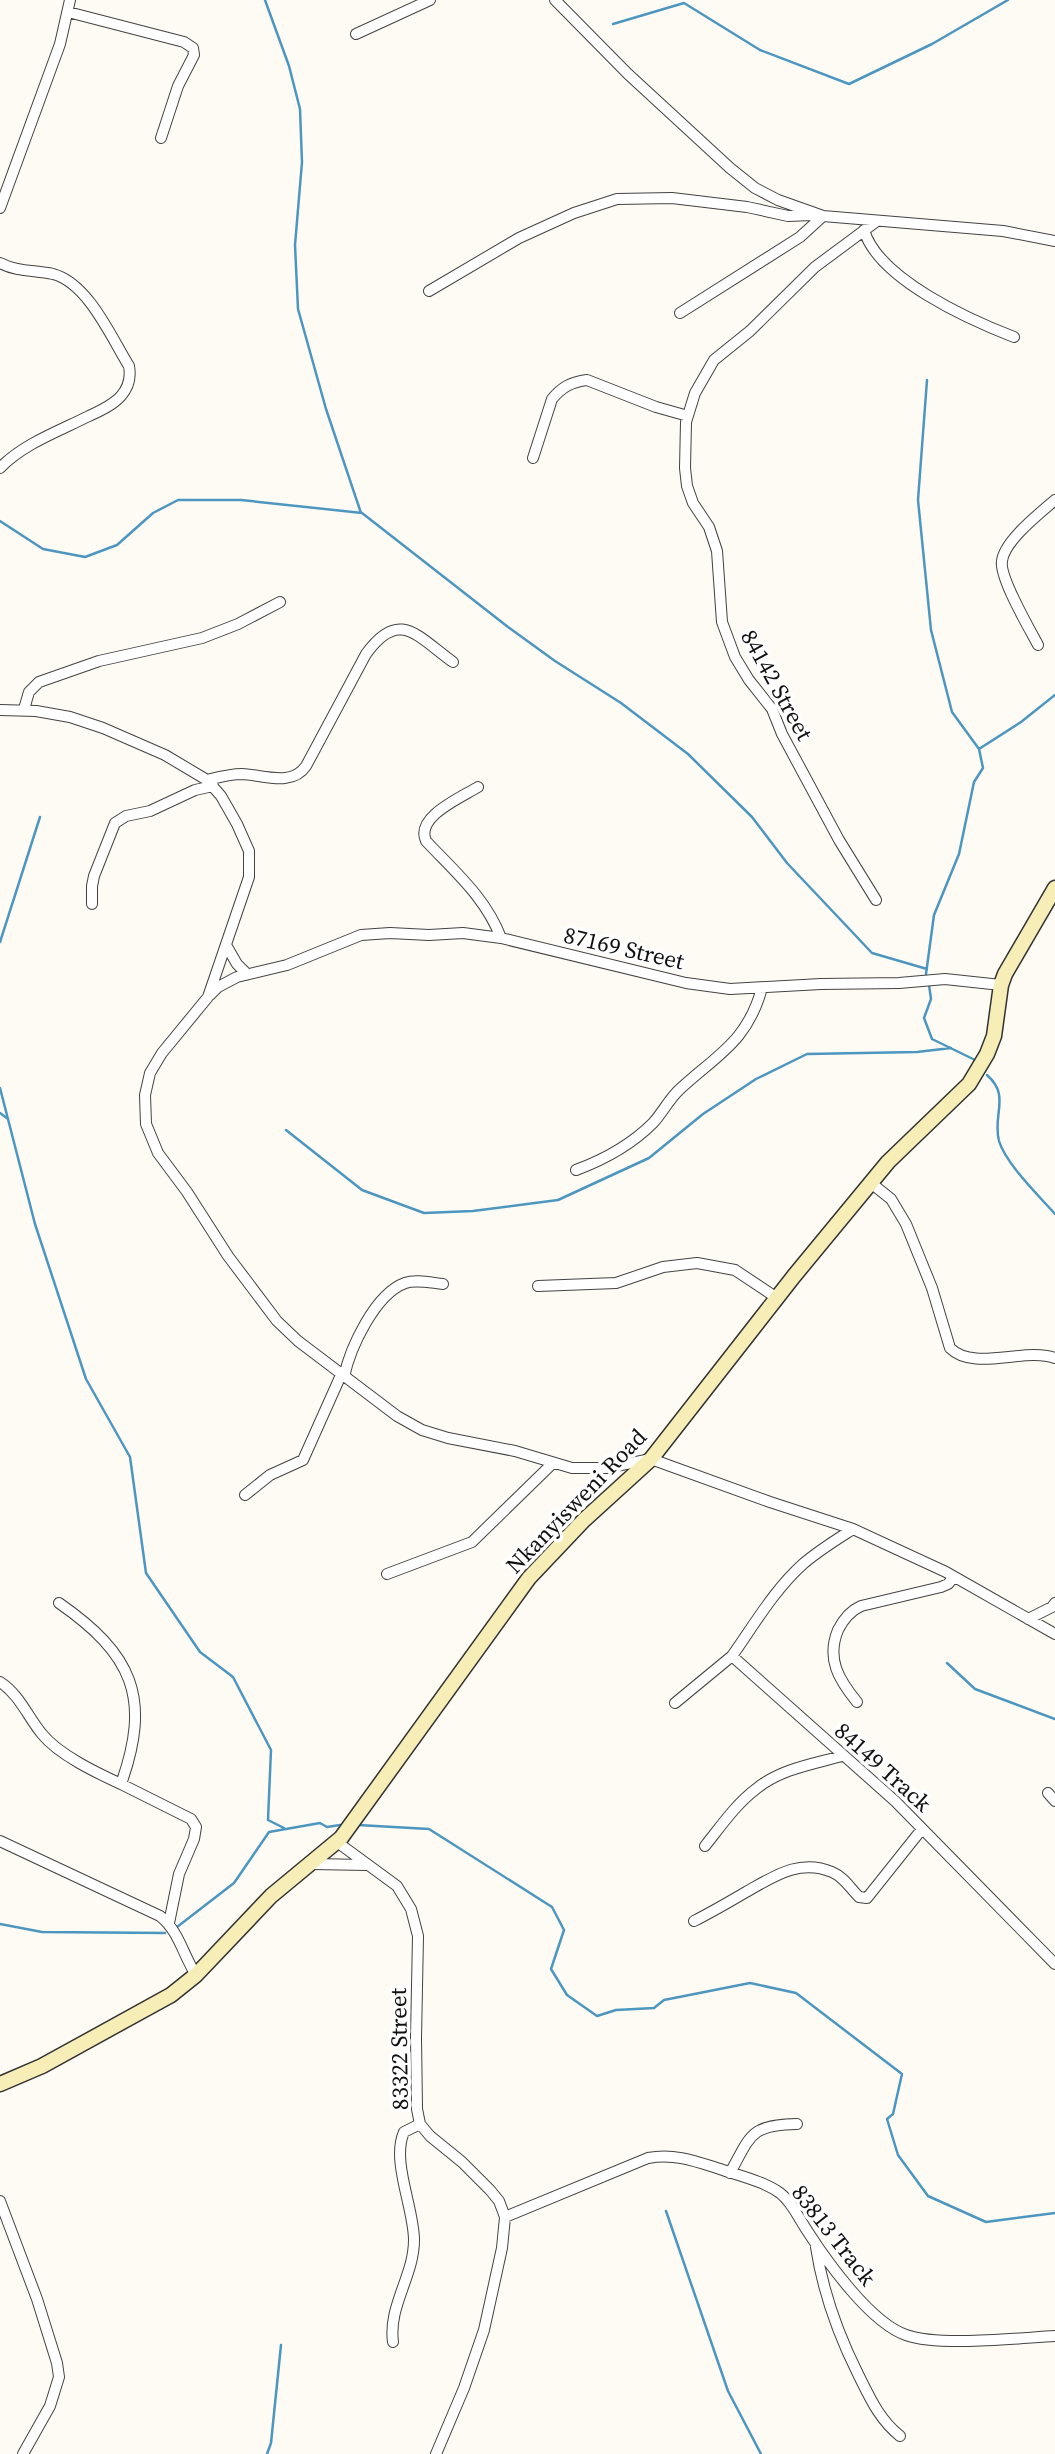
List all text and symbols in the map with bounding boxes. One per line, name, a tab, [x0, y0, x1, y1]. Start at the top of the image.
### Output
street label: 84142 Street	[733, 624, 821, 747]
street label: 87169 Street	[561, 919, 688, 977]
street label: Nkanyisweni Road	[498, 1422, 654, 1580]
street label: 84149 Track	[828, 1715, 939, 1819]
street label: 83322 Street	[382, 1987, 416, 2110]
street label: 83813 Track	[784, 2178, 884, 2293]

